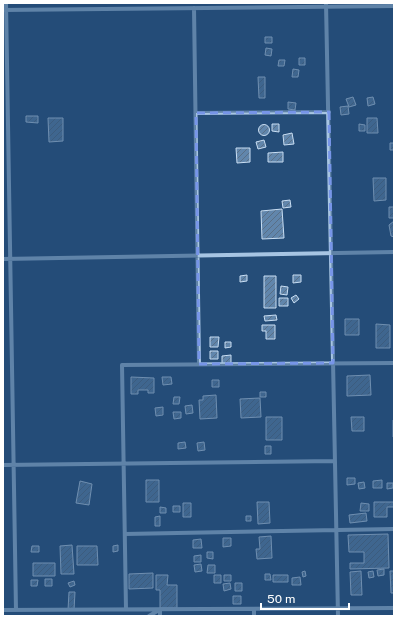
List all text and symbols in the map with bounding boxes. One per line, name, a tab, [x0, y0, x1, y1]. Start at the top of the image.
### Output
scale bar	[261, 585, 349, 611]
text: 50 m	[267, 592, 295, 606]

